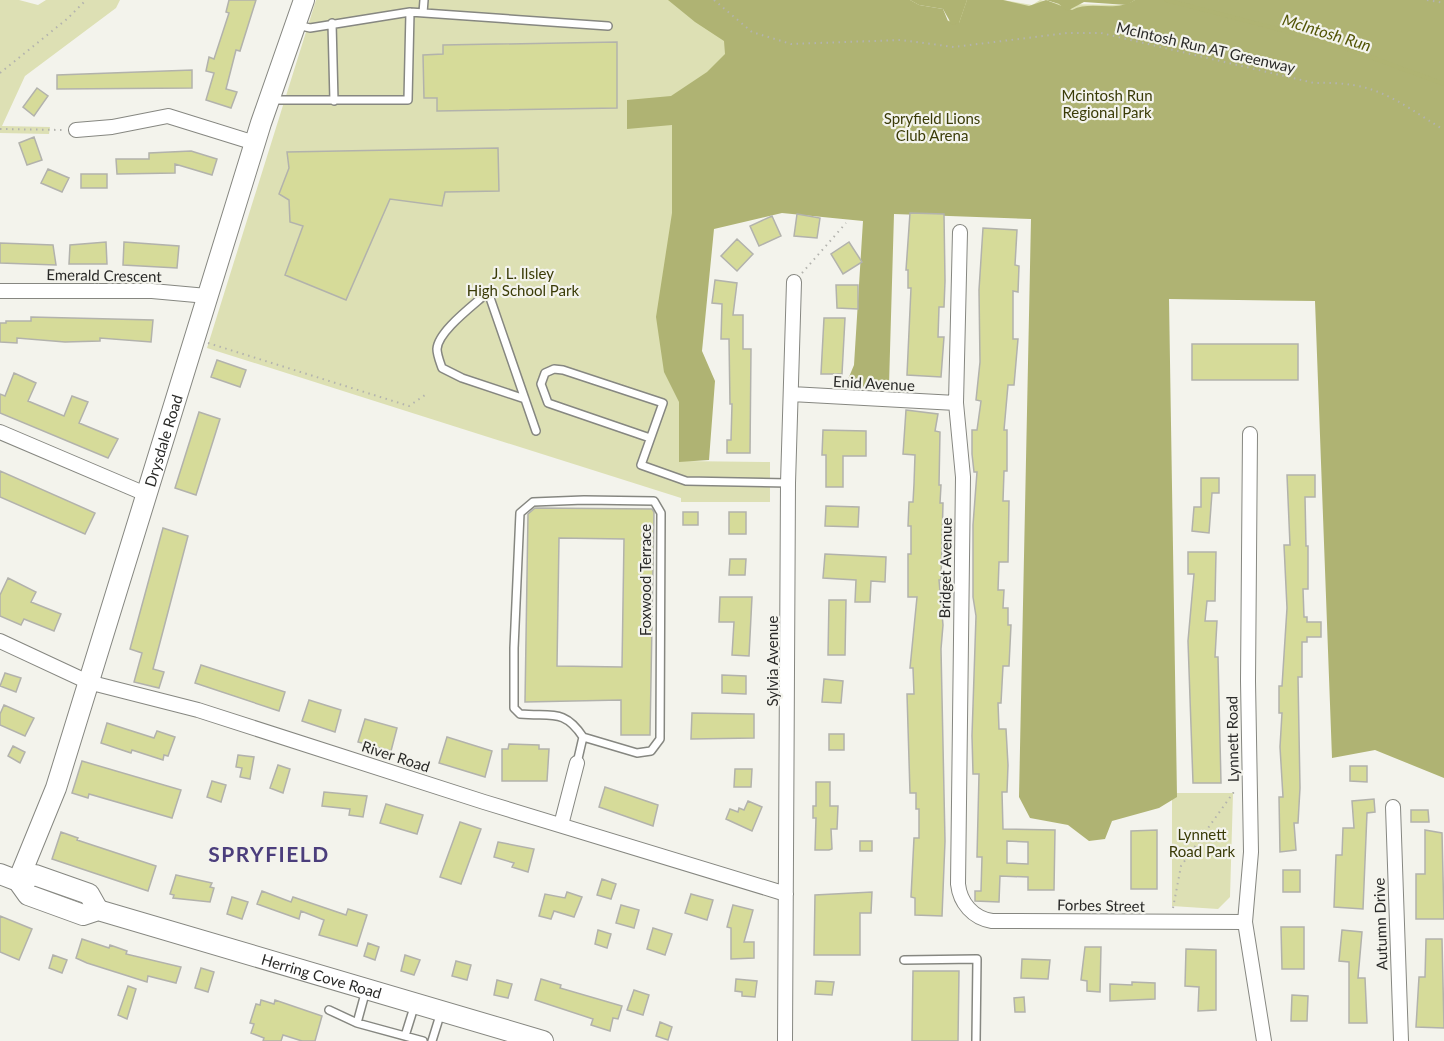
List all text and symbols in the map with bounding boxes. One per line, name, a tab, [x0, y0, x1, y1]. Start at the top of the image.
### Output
water label: McIntosh Run	[1280, 10, 1374, 54]
street label: McIntosh Run AT Greenway	[1115, 18, 1297, 76]
park label: Mcintosh Run Regional Park	[1061, 86, 1153, 121]
park label: Spryfield Lions Club Arena	[884, 109, 980, 144]
park label: J. L. Ilsley High School Park	[467, 264, 580, 299]
street label: Emerald Crescent	[46, 265, 162, 285]
street label: Enid Avenue	[833, 372, 915, 394]
street label: Drysdale Road	[140, 392, 186, 489]
street label: Bridget Avenue	[935, 517, 955, 619]
street label: Foxwood Terrace	[636, 524, 654, 636]
street label: Sylvia Avenue	[763, 616, 781, 706]
street label: Lynnett Road	[1222, 696, 1242, 782]
street label: River Road	[360, 737, 432, 775]
park label: Lynnett Road Park	[1169, 825, 1236, 860]
district label: SPRYFIELD	[208, 841, 330, 866]
street label: Autumn Drive	[1369, 877, 1391, 970]
street label: Forbes Street	[1057, 895, 1146, 915]
street label: Herring Cove Road	[259, 950, 384, 1002]

